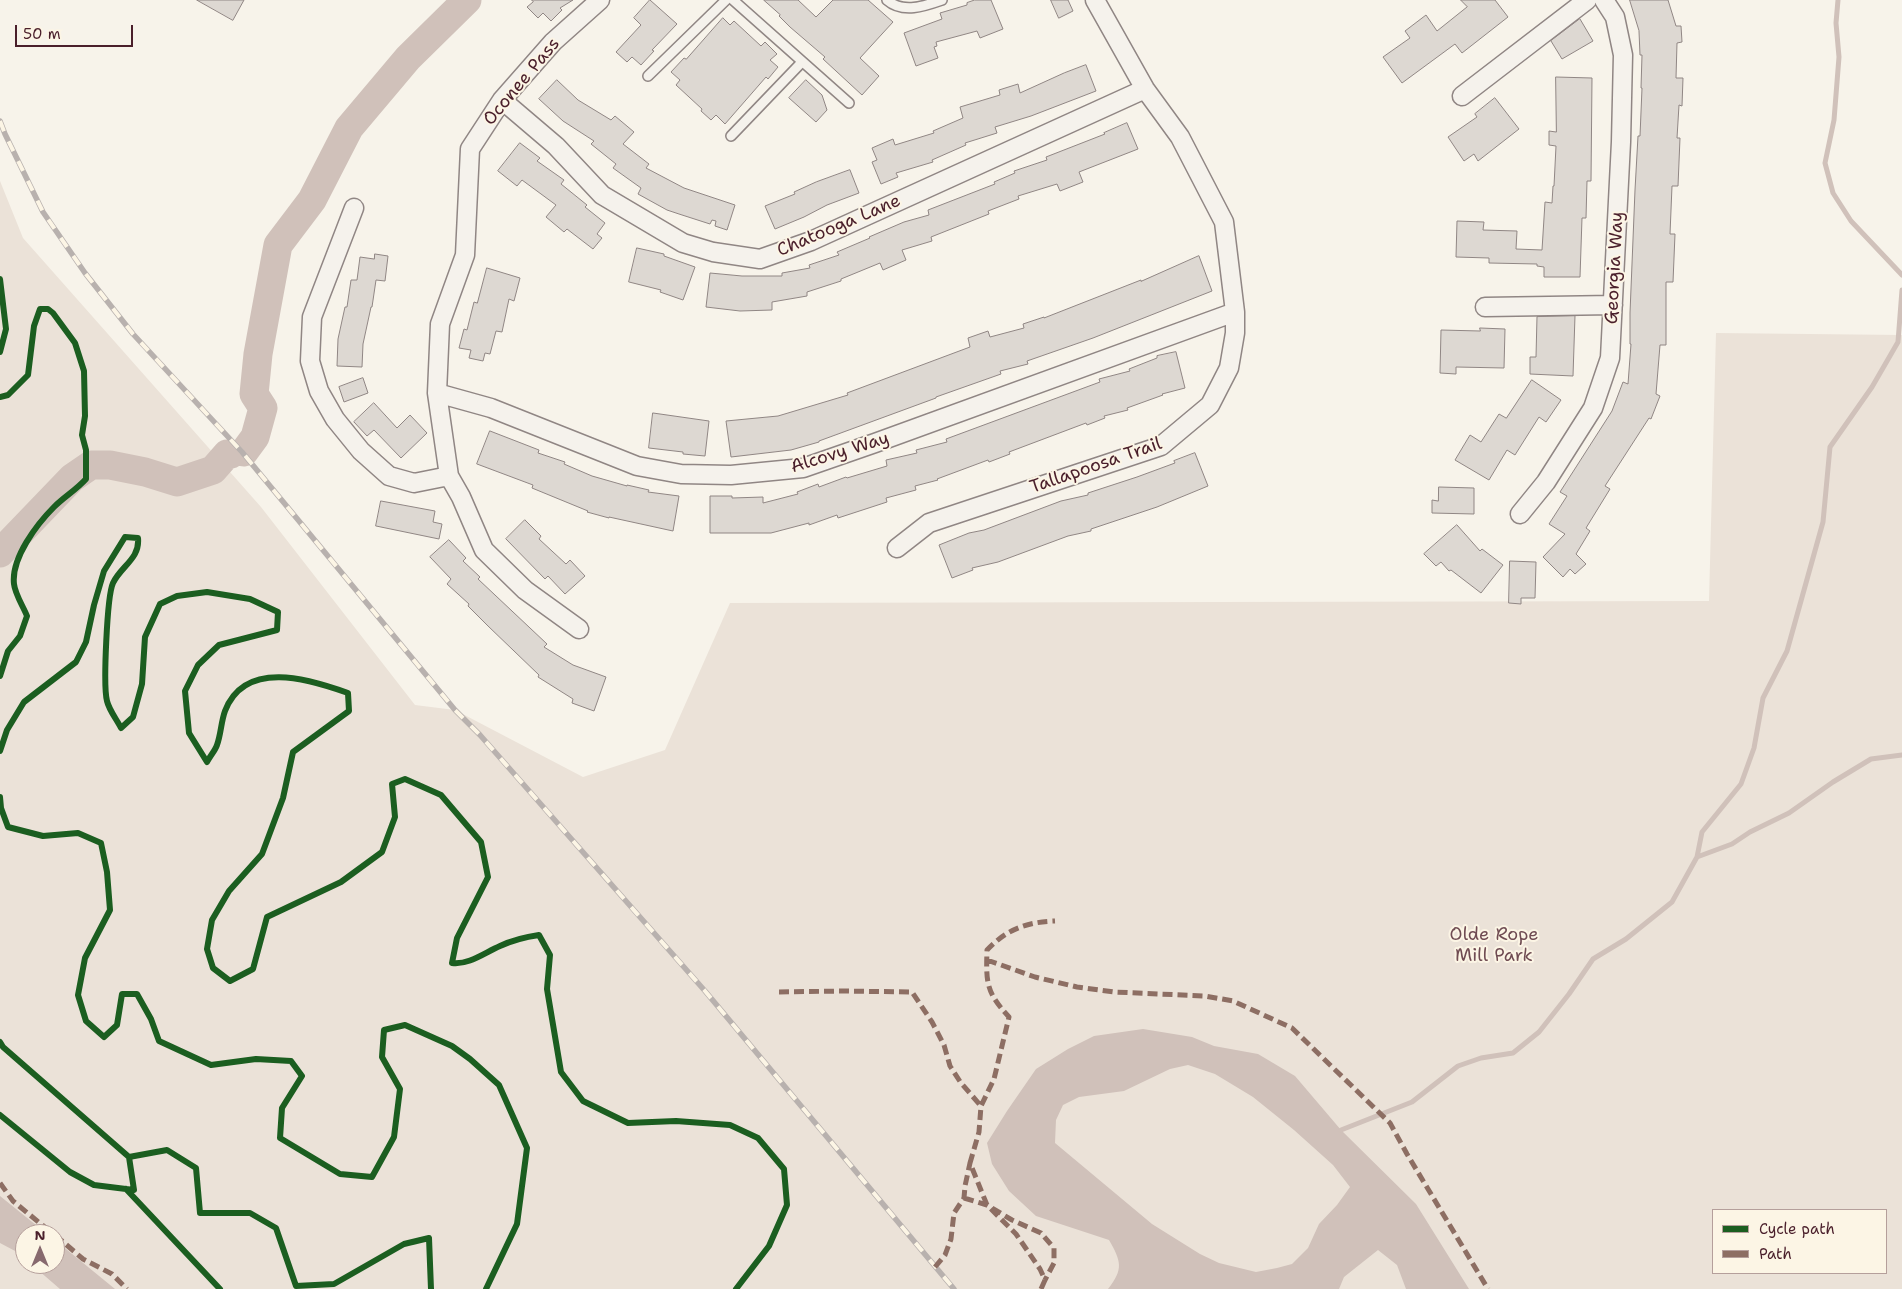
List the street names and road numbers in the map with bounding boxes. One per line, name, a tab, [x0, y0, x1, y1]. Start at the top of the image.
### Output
street label: Oconee Pass	[479, 34, 565, 130]
street label: Chatooga Lane	[774, 190, 904, 262]
street label: Georgia Way	[1601, 211, 1629, 325]
street label: Alcovy Way	[788, 428, 892, 478]
street label: Tallapoosa Trail	[1027, 433, 1165, 499]

